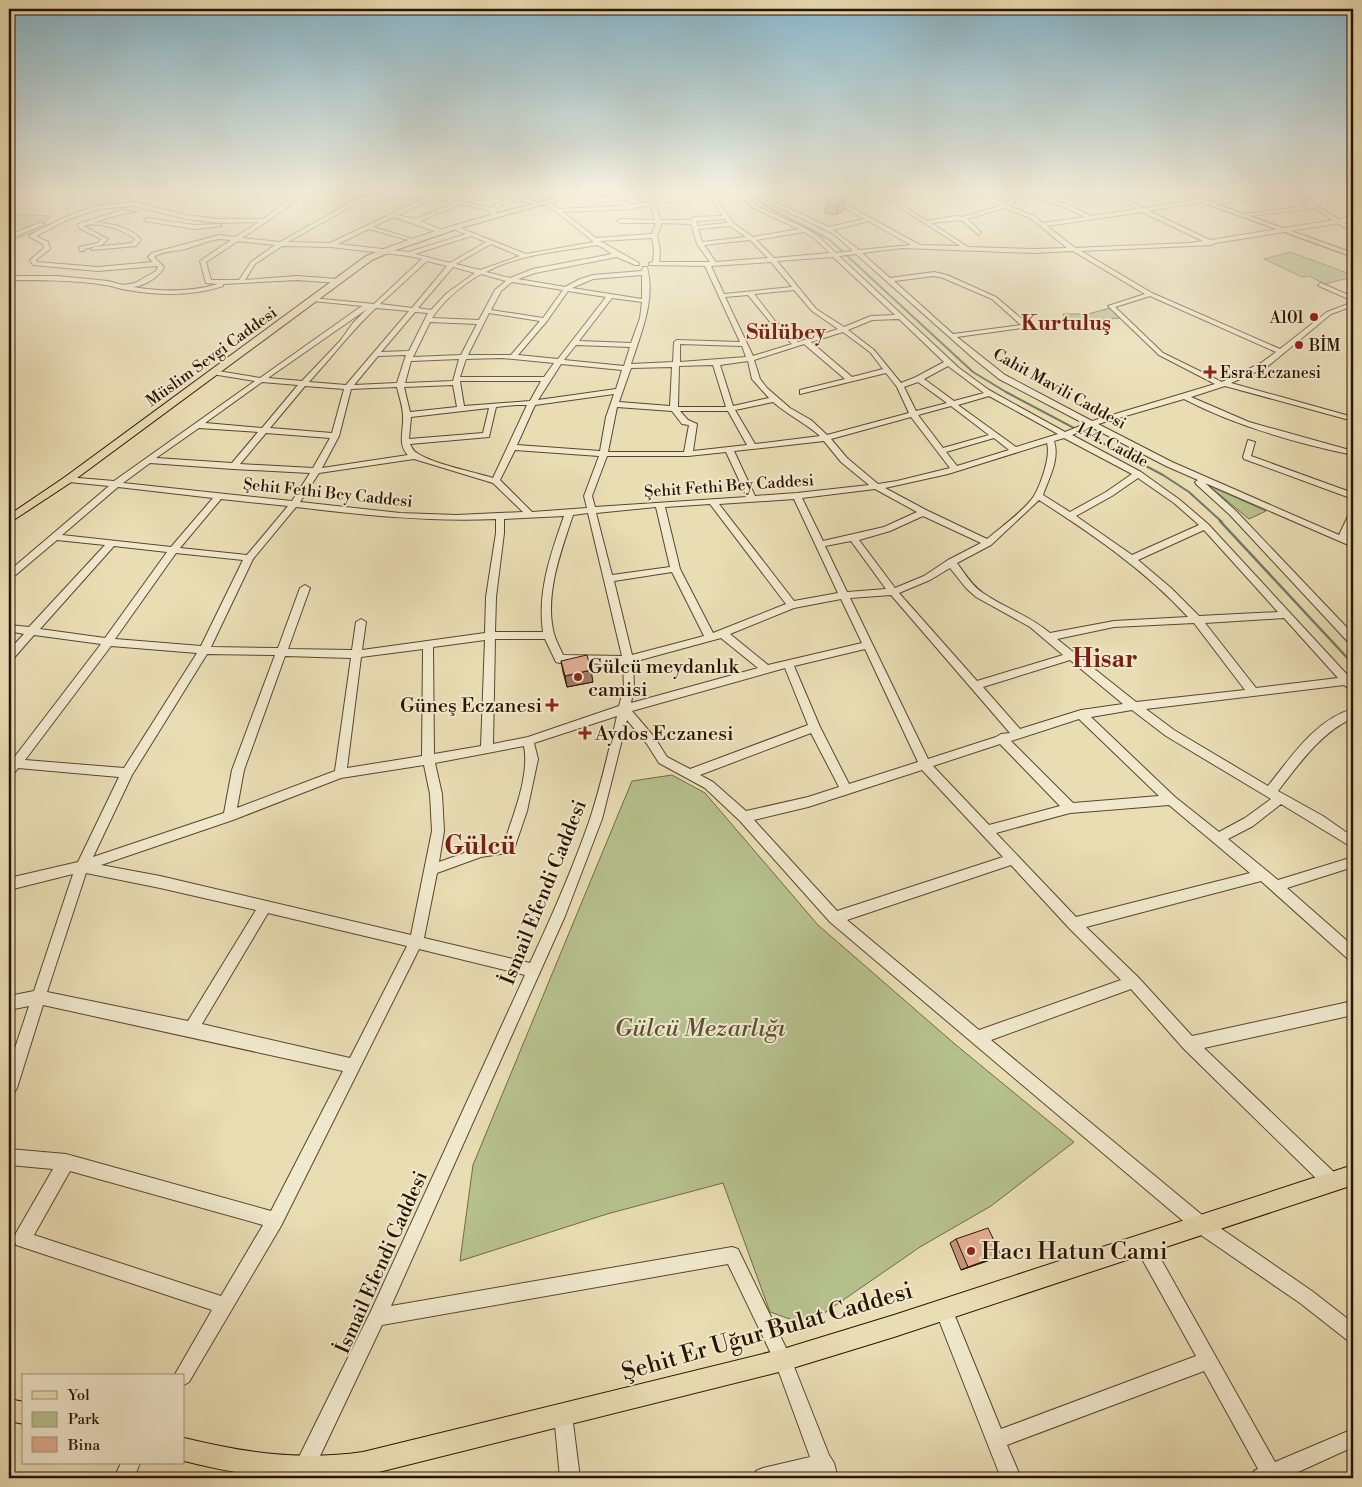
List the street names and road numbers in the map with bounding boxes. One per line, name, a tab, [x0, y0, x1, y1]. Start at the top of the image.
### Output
street label: Müslim Sevgi Caddesi	[142, 303, 281, 411]
street label: Cahit Mavili Caddesi	[990, 344, 1130, 434]
street label: 144. Cadde	[1073, 418, 1152, 472]
street label: Şehit Fethi Bey Caddesi	[643, 470, 815, 502]
street label: Şehit Fethi Bey Caddesi	[242, 474, 414, 512]
street label: İsmail Efendi Caddesi	[495, 796, 593, 989]
street label: İsmail Efendi Caddesi	[330, 1167, 434, 1358]
street label: Şehit Er Uğur Bulat Caddesi	[618, 1276, 916, 1388]

